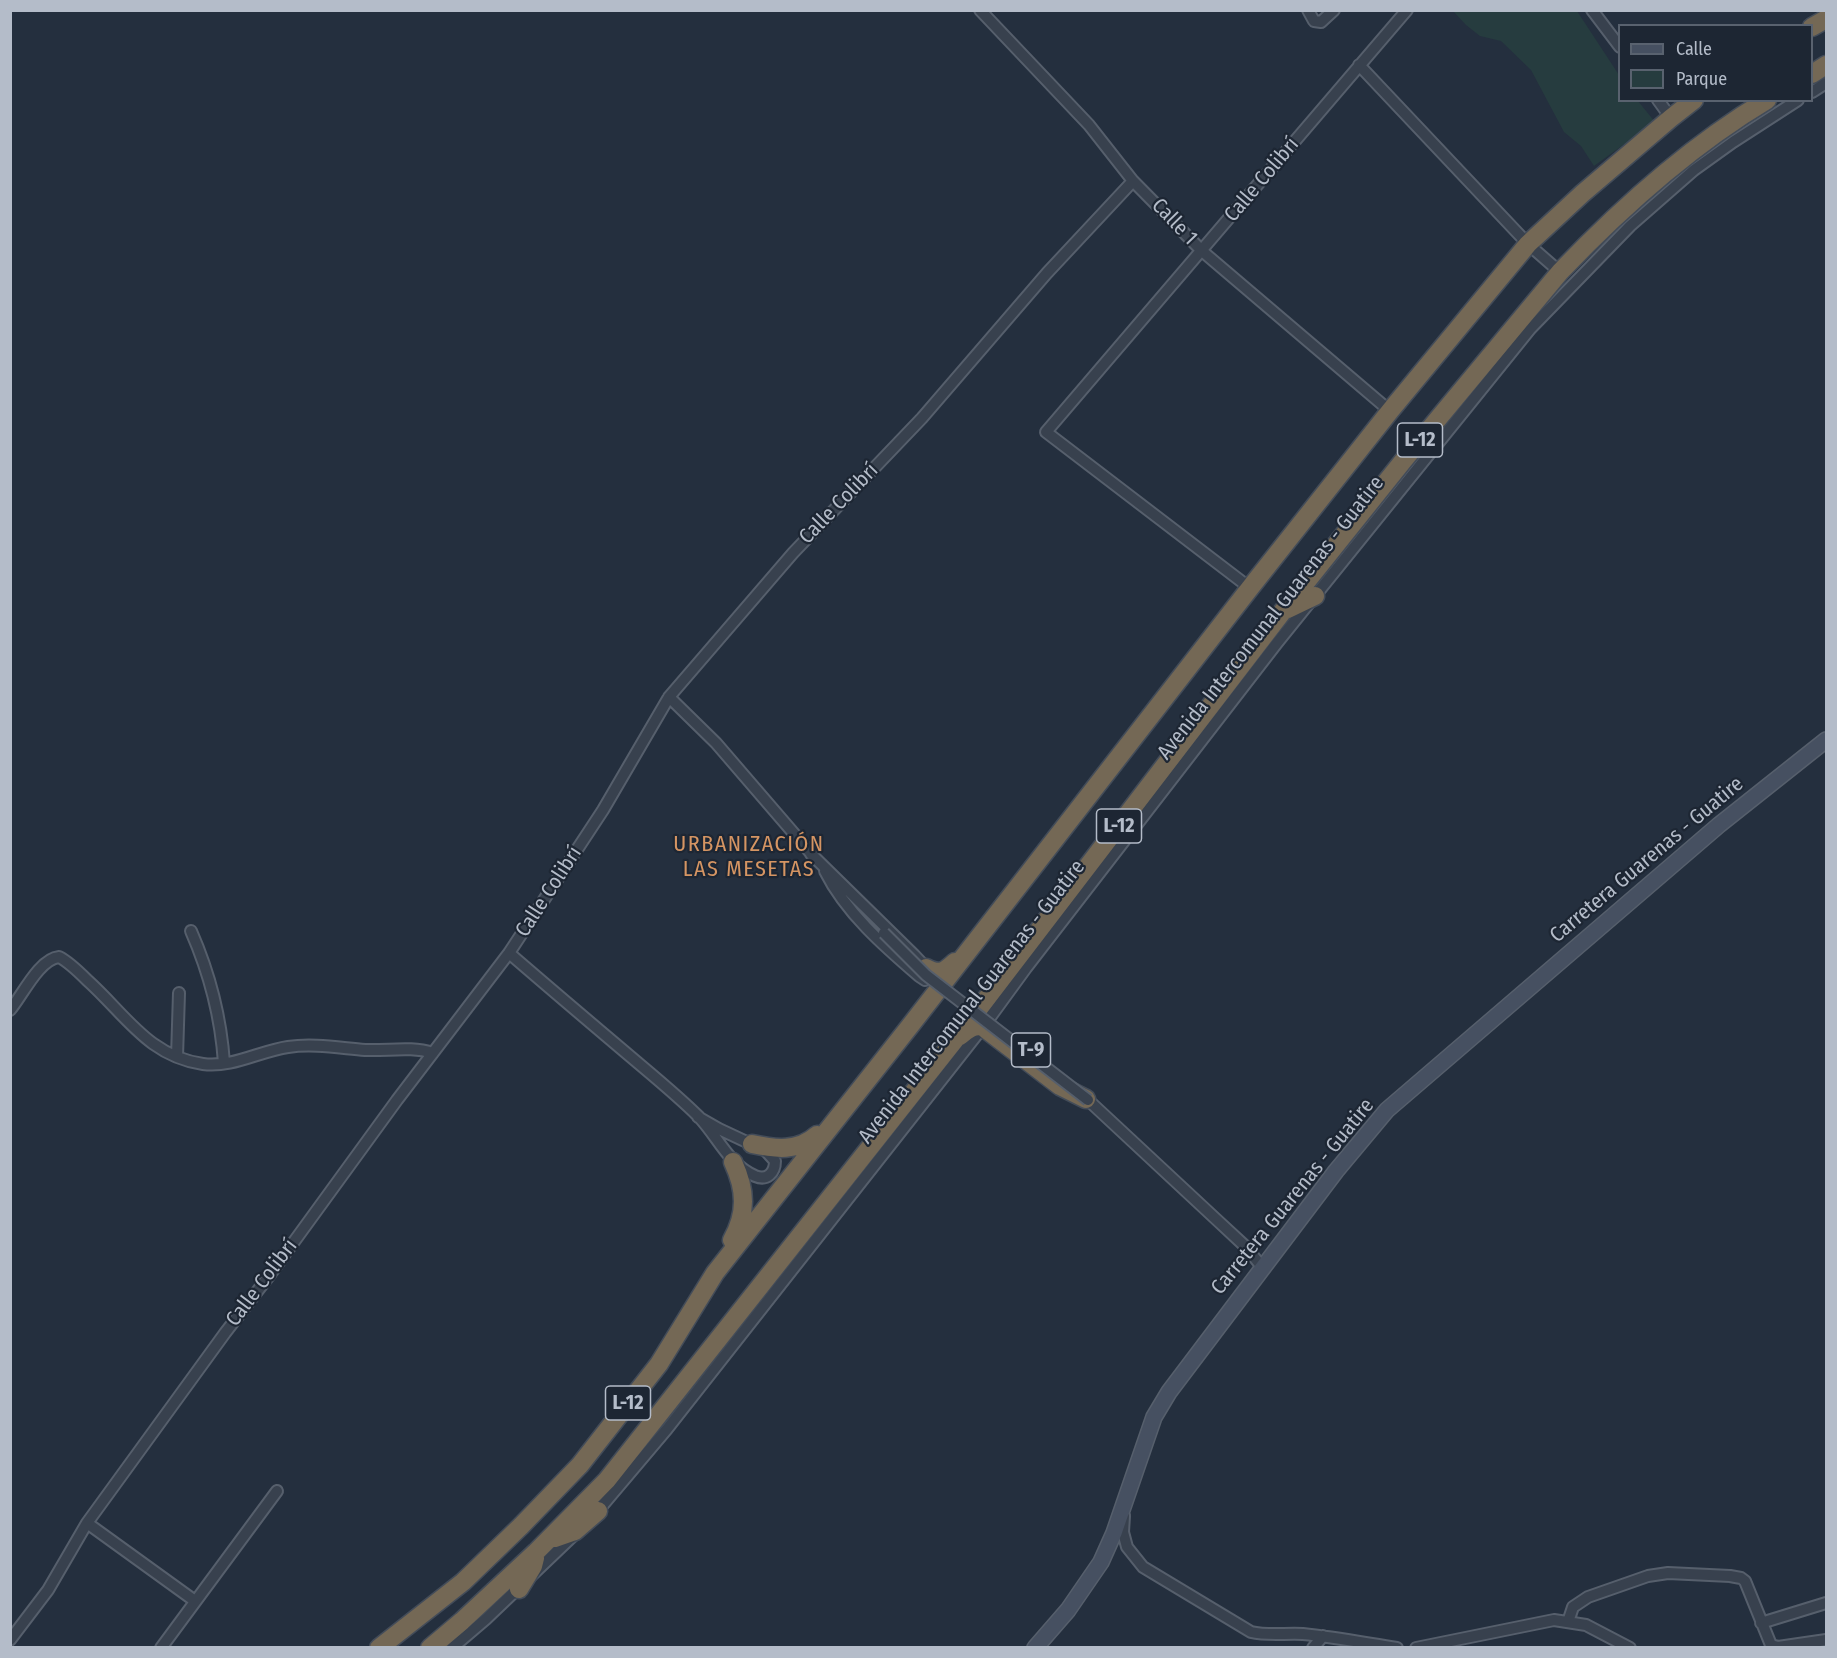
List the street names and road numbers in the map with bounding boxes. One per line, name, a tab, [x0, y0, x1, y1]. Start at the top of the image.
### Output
street label: Calle Colibrí	[1219, 133, 1305, 227]
street label: Calle 1	[1146, 193, 1202, 251]
road number: L-12	[1398, 423, 1442, 457]
street label: Calle Colibrí	[794, 458, 884, 550]
street label: Avenida Intercomunal Guarenas - Guatire	[1152, 471, 1390, 765]
street label: Carretera Guarenas - Guatire	[1545, 772, 1749, 948]
road number: L-12	[1096, 809, 1142, 843]
street label: Calle Colibrí	[510, 842, 588, 942]
street label: Avenida Intercomunal Guarenas - Guatire	[853, 855, 1091, 1149]
road number: T-9	[1012, 1033, 1050, 1067]
street label: Carretera Guarenas - Guatire	[1206, 1094, 1380, 1300]
street label: Calle Colibrí	[221, 1234, 303, 1332]
road number: L-12	[606, 1386, 650, 1420]

